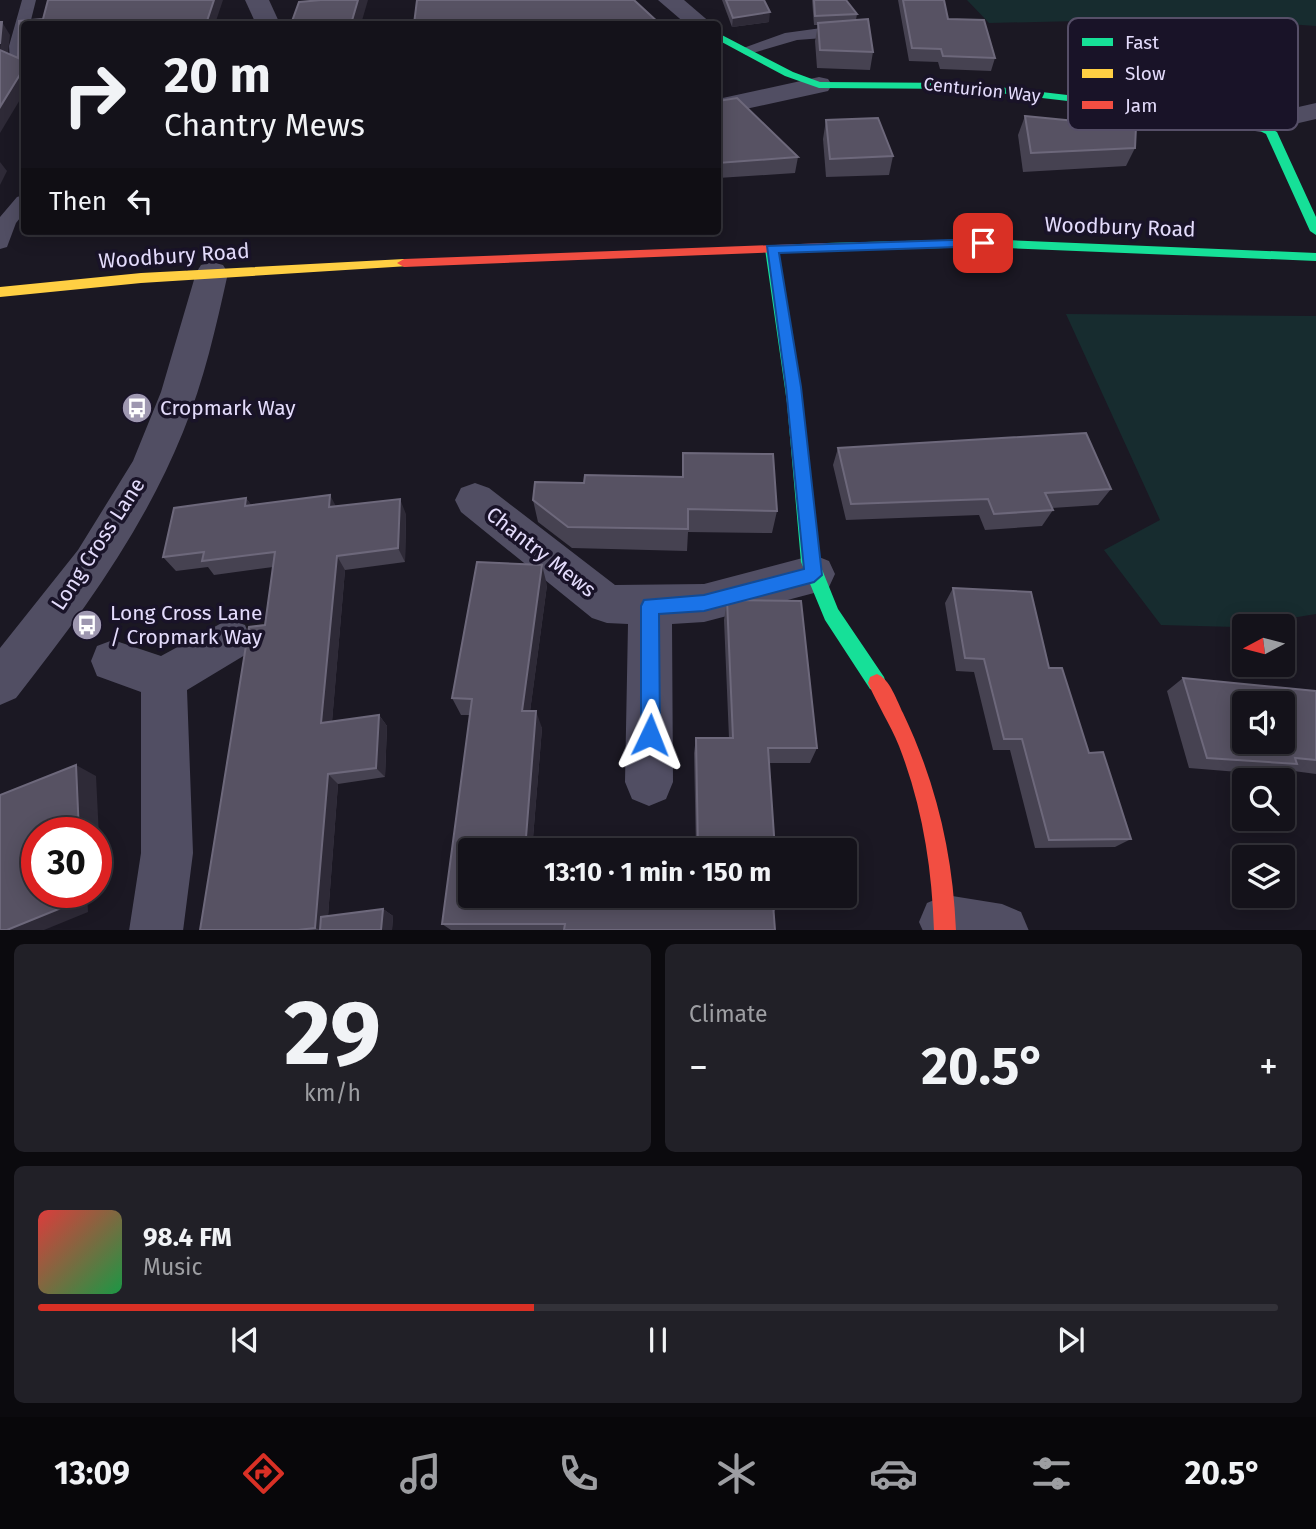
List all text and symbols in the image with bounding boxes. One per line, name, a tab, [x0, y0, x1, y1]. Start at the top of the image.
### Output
legend	[1068, 18, 1298, 130]
text: Fast	[1125, 31, 1159, 54]
text: 20 m	[164, 46, 271, 105]
icon: right	[49, 49, 140, 140]
text: Slow	[1125, 62, 1166, 85]
street label: Centurion Way	[922, 73, 1042, 107]
text: Jam	[1125, 94, 1157, 117]
text: Chantry Mews	[164, 106, 365, 144]
icon: left	[121, 182, 159, 220]
text: Then	[49, 186, 107, 217]
street label: Woodbury Road	[1044, 211, 1196, 243]
pin	[953, 213, 1013, 273]
icon: arrive	[964, 224, 1002, 262]
street label: Woodbury Road	[98, 238, 250, 274]
bus stop icon: Cropmark Way	[120, 391, 154, 425]
place label: Cropmark Way	[160, 395, 296, 421]
street label: Long Cross Lane	[46, 473, 150, 615]
street label: Chantry Mews	[481, 501, 601, 603]
place label: Long Cross Lane / Cropmark Way	[110, 600, 263, 650]
bus stop icon: Long Cross Lane / Cropmark Way	[70, 608, 104, 642]
north arrow	[1232, 614, 1295, 677]
map controls	[1232, 614, 1295, 908]
button: sound	[1232, 691, 1295, 754]
position arrow	[613, 698, 687, 772]
button: search	[1232, 768, 1295, 831]
speed limit sign: 30	[21, 817, 112, 908]
button: layers	[1232, 845, 1295, 908]
text: 13:10 · 1 min · 150 m	[544, 857, 771, 888]
text: 29	[284, 979, 381, 1088]
text: Climate	[689, 1000, 768, 1028]
text: 20.5°	[921, 1035, 1046, 1098]
text: −	[689, 1044, 708, 1090]
text: +	[1259, 1044, 1278, 1090]
text: km/h	[304, 1079, 361, 1107]
text: 98.4 FM	[143, 1222, 232, 1253]
text: Music	[143, 1253, 203, 1281]
icon: previous	[226, 1321, 264, 1359]
icon: pause	[639, 1321, 677, 1359]
icon: next	[1052, 1321, 1090, 1359]
icon: directions	[239, 1449, 288, 1498]
icon: music	[396, 1449, 445, 1498]
icon: phone	[554, 1449, 603, 1498]
icon: climate	[712, 1449, 761, 1498]
icon: car	[869, 1449, 918, 1498]
icon: filters	[1027, 1449, 1076, 1498]
text: 13:09	[54, 1454, 130, 1492]
text: 20.5°	[1185, 1454, 1262, 1492]

